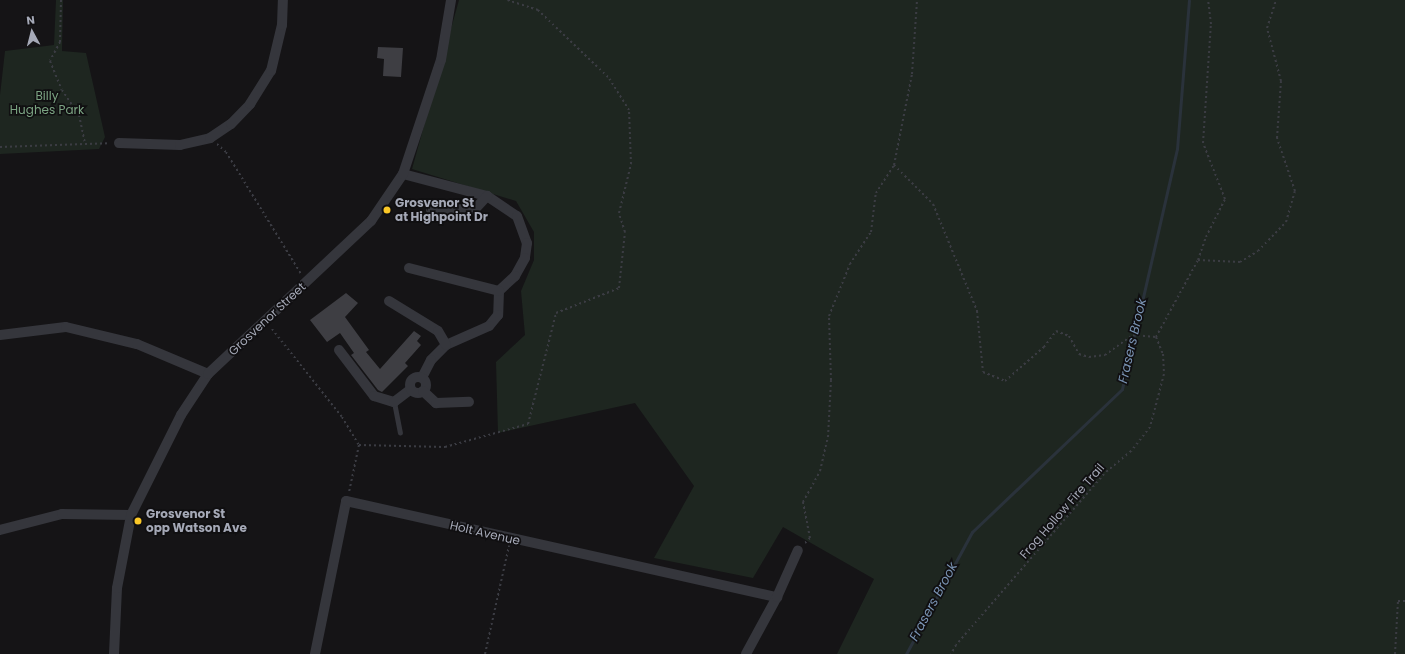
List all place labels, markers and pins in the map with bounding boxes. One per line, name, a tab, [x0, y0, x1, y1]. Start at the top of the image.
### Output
place label: Grosvenor St at Highpoint Dr	[395, 196, 488, 224]
marker: Grosvenor St at Highpoint Dr	[382, 205, 392, 215]
place label: Grosvenor St opp Watson Ave	[146, 507, 247, 535]
marker: Grosvenor St opp Watson Ave	[133, 516, 143, 526]

